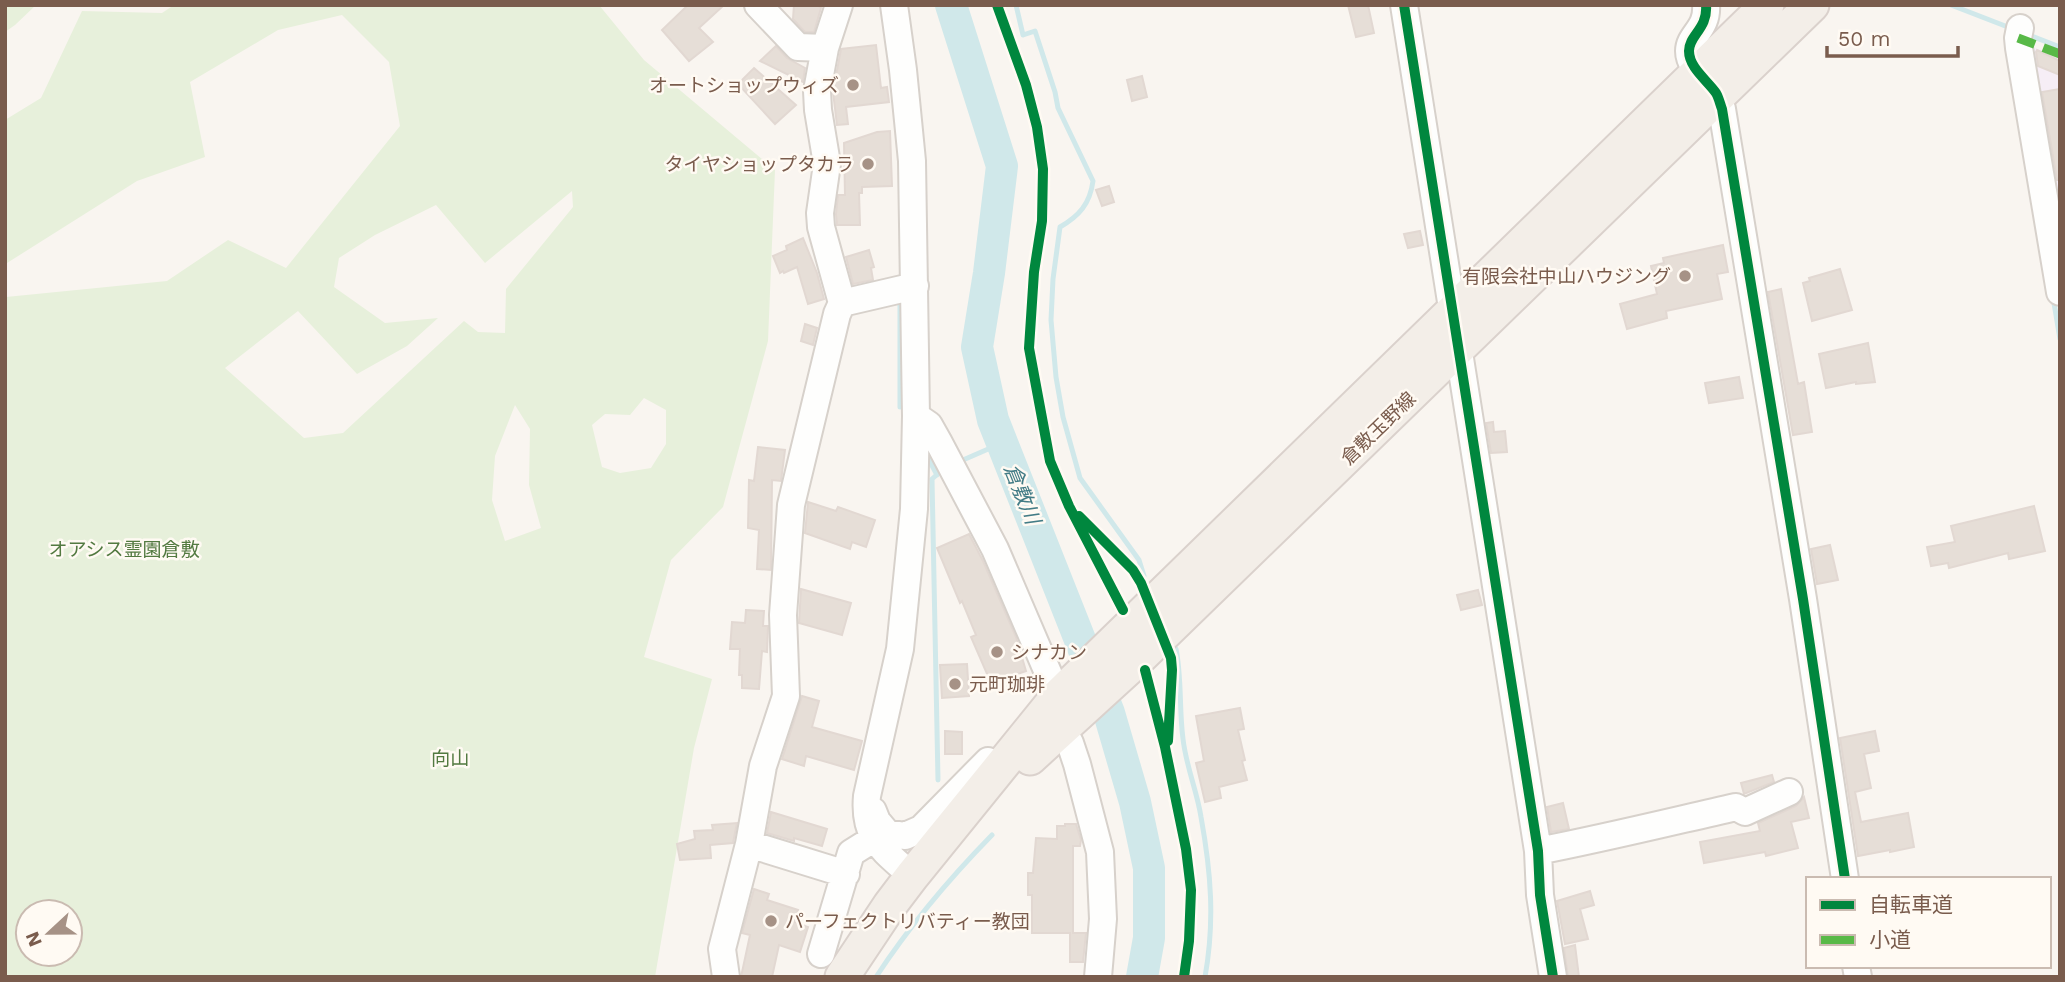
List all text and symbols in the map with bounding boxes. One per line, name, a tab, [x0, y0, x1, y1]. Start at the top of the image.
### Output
scale bar	[1827, 14, 1958, 58]
text: 50 m	[1838, 26, 1890, 51]
place label: オートショップウィズ	[649, 74, 839, 97]
marker: オートショップウィズ	[845, 77, 861, 93]
place label: タイヤショップタカラ	[665, 153, 854, 176]
marker: タイヤショップタカラ	[860, 156, 876, 172]
place label: 有限会社中山ハウジング	[1462, 265, 1671, 288]
marker: 有限会社中山ハウジング	[1677, 268, 1693, 284]
street label: 倉敷玉野線	[1336, 387, 1421, 470]
water label: 倉敷川	[999, 460, 1047, 530]
park label: オアシス霊園倉敷	[48, 538, 200, 561]
place label: シナカン	[1011, 641, 1087, 664]
marker: シナカン	[989, 644, 1005, 660]
place label: 元町珈琲	[969, 673, 1045, 696]
marker: 元町珈琲	[947, 676, 963, 692]
park label: 向山	[431, 747, 469, 770]
legend	[1806, 877, 2051, 968]
text: 自転車道	[1869, 892, 1953, 917]
north arrow	[14, 898, 84, 968]
place label: パーフェクトリバティー教団	[785, 910, 1030, 933]
marker: パーフェクトリバティー教団	[763, 913, 779, 929]
text: 小道	[1869, 927, 1911, 952]
text: N	[20, 928, 47, 950]

